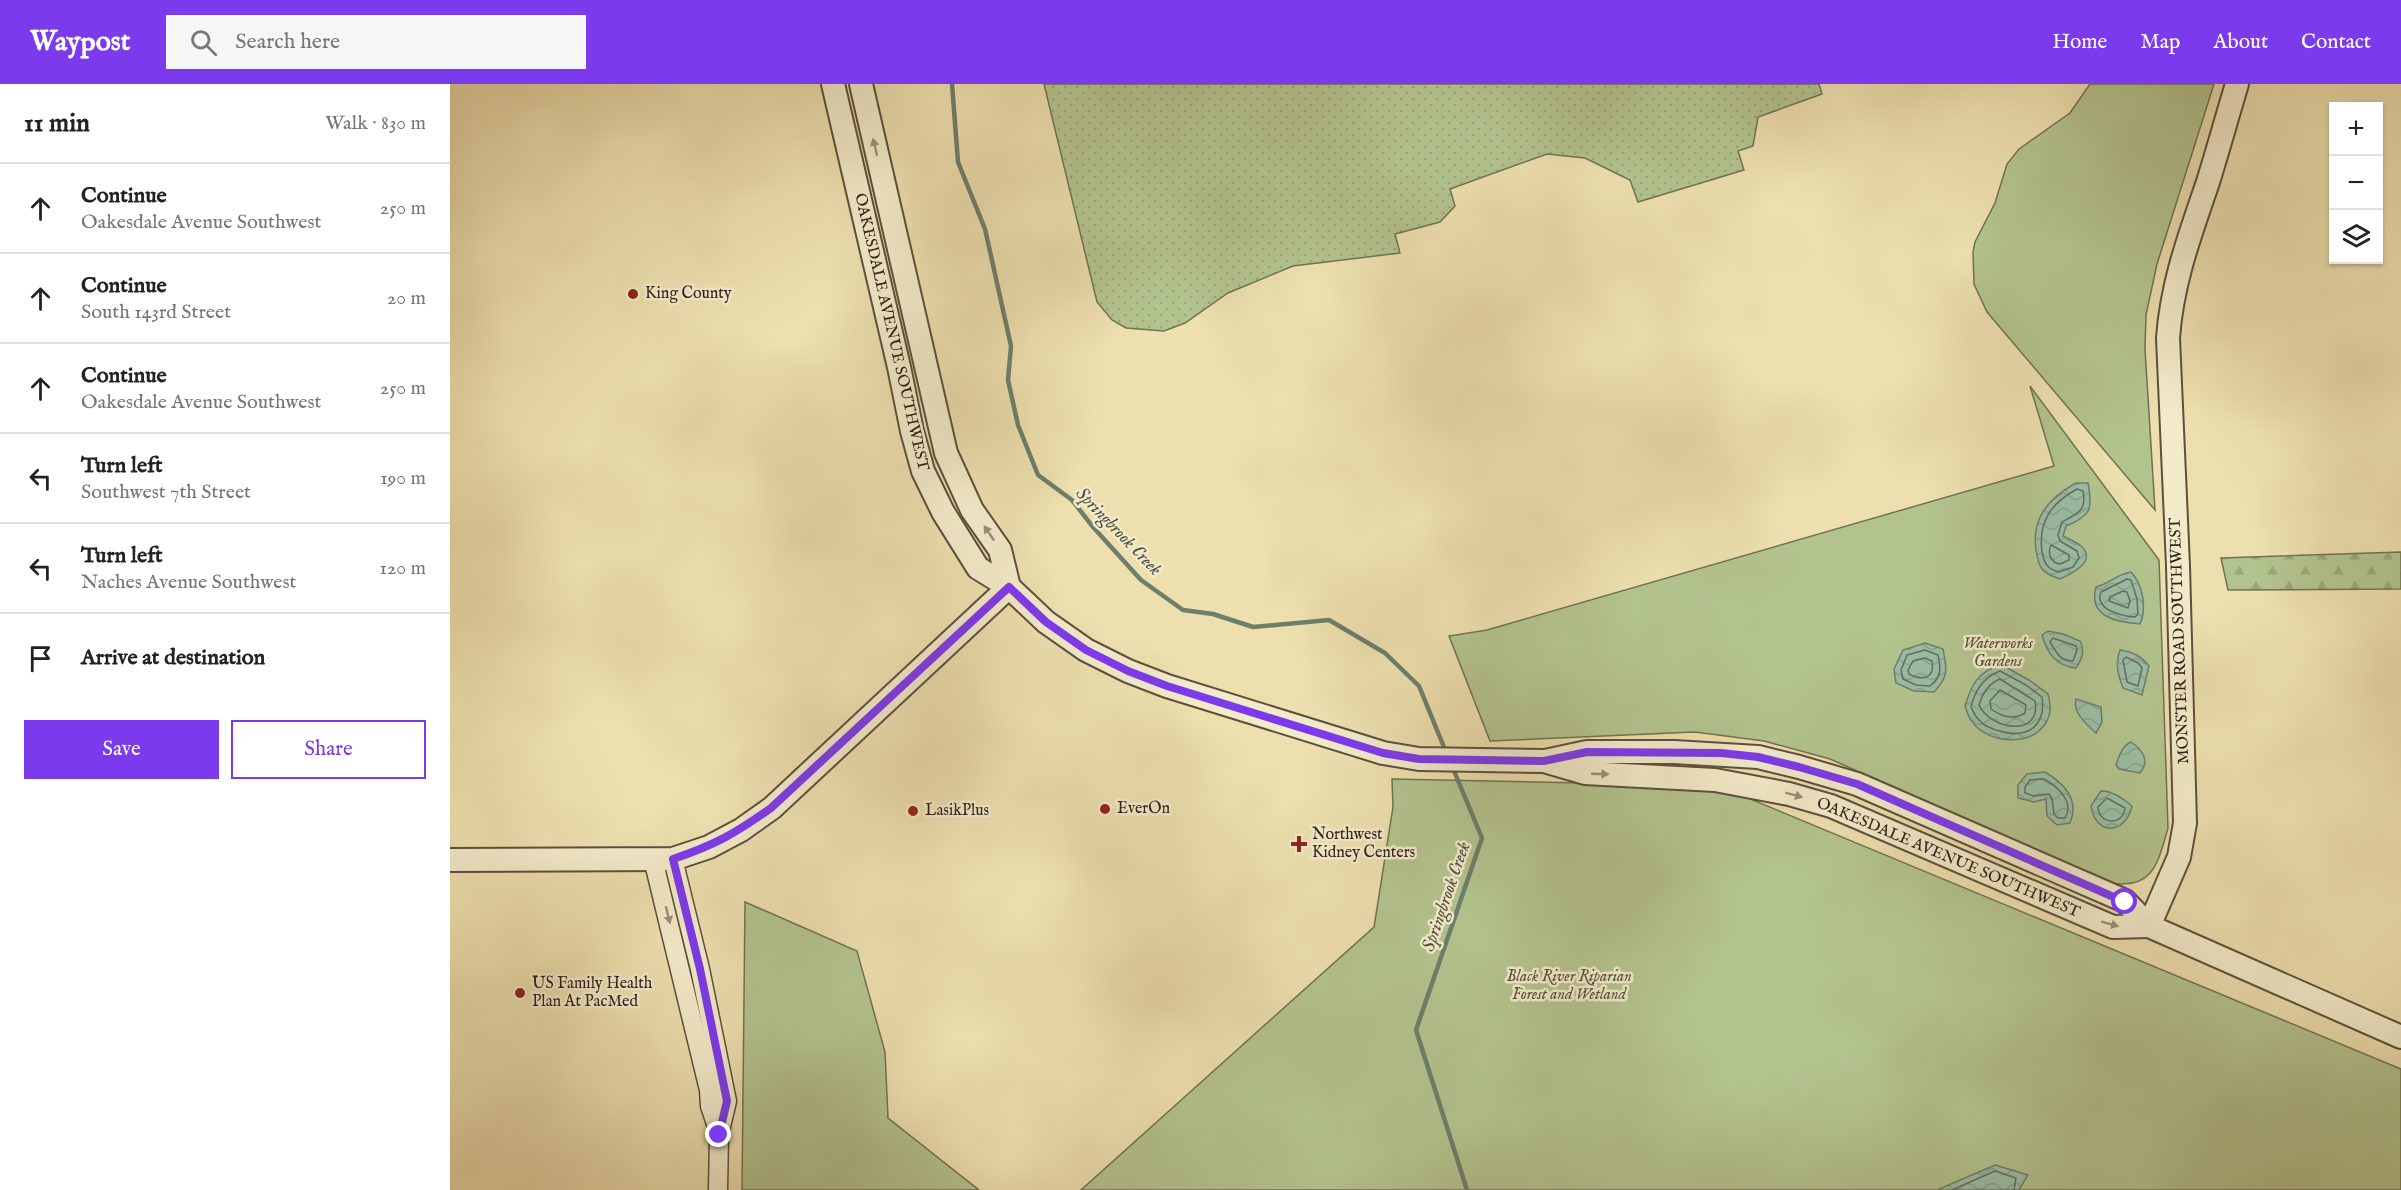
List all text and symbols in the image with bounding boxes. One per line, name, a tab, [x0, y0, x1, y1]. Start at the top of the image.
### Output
search box	[166, 15, 586, 69]
text: Waypost	[30, 25, 130, 60]
icon: search	[187, 26, 220, 59]
text: Search here	[235, 28, 340, 56]
text: Home	[2052, 29, 2107, 56]
text: Map	[2140, 29, 2180, 56]
text: About	[2213, 29, 2268, 56]
text: Contact	[2301, 29, 2371, 56]
map controls	[2329, 102, 2383, 264]
button: +	[2329, 102, 2383, 156]
text: 11 min	[24, 107, 90, 140]
text: Walk · 830 m	[325, 111, 426, 136]
one-way arrow	[870, 138, 880, 156]
button: −	[2329, 156, 2383, 210]
text: Continue	[81, 182, 167, 210]
street label: OAKESDALE AVENUE SOUTHWEST	[849, 191, 933, 473]
icon: ahead	[24, 192, 57, 225]
text: 250 m	[380, 196, 426, 221]
text: Oakesdale Avenue Southwest	[81, 210, 321, 235]
button: layers	[2329, 210, 2383, 264]
text: Continue	[81, 272, 167, 300]
icon: ahead	[24, 282, 57, 315]
place label: King County	[645, 284, 732, 304]
text: 20 m	[387, 286, 426, 311]
marker: King County	[626, 287, 640, 301]
text: South 143rd Street	[81, 300, 231, 325]
text: Continue	[81, 362, 167, 390]
icon: ahead	[24, 372, 57, 405]
text: 250 m	[380, 376, 426, 401]
text: Oakesdale Avenue Southwest	[81, 390, 321, 415]
text: Turn left	[81, 452, 163, 480]
icon: left	[24, 462, 57, 495]
text: 190 m	[380, 466, 426, 491]
text: Southwest 7th Street	[81, 480, 251, 505]
water label: Springbrook Creek	[1070, 483, 1166, 581]
street label: MONSTER ROAD SOUTHWEST	[2166, 517, 2194, 765]
one-way arrow	[983, 525, 994, 542]
text: Turn left	[81, 542, 163, 570]
icon: left	[24, 552, 57, 585]
text: 120 m	[380, 556, 426, 581]
text: Naches Avenue Southwest	[81, 570, 296, 595]
park label: Waterworks Gardens	[1963, 634, 2033, 672]
icon: arrive	[24, 642, 57, 675]
text: Arrive at destination	[81, 644, 265, 672]
button: Save	[24, 720, 219, 779]
button: Share	[231, 720, 426, 779]
one-way arrow	[1591, 770, 1610, 779]
one-way arrow	[1784, 791, 1803, 801]
street label: OAKESDALE AVENUE SOUTHWEST	[1813, 793, 2083, 923]
place label: EverOn	[1117, 799, 1170, 819]
place label: LasikPlus	[925, 801, 990, 821]
marker: EverOn	[1098, 802, 1112, 816]
marker: LasikPlus	[906, 804, 920, 818]
place label: Northwest Kidney Centers	[1312, 825, 1416, 863]
marker: Northwest Kidney Centers	[1290, 835, 1308, 853]
water label: Springbrook Creek	[1418, 839, 1476, 955]
route start	[2111, 888, 2137, 914]
one-way arrow	[663, 906, 673, 925]
one-way arrow	[2101, 920, 2119, 929]
park label: Black River Riparian Forest and Wetland	[1506, 967, 1632, 1005]
place label: US Family Health Plan At PacMed	[532, 974, 653, 1012]
marker: US Family Health Plan At PacMed	[513, 986, 527, 1000]
route end	[705, 1121, 731, 1147]

